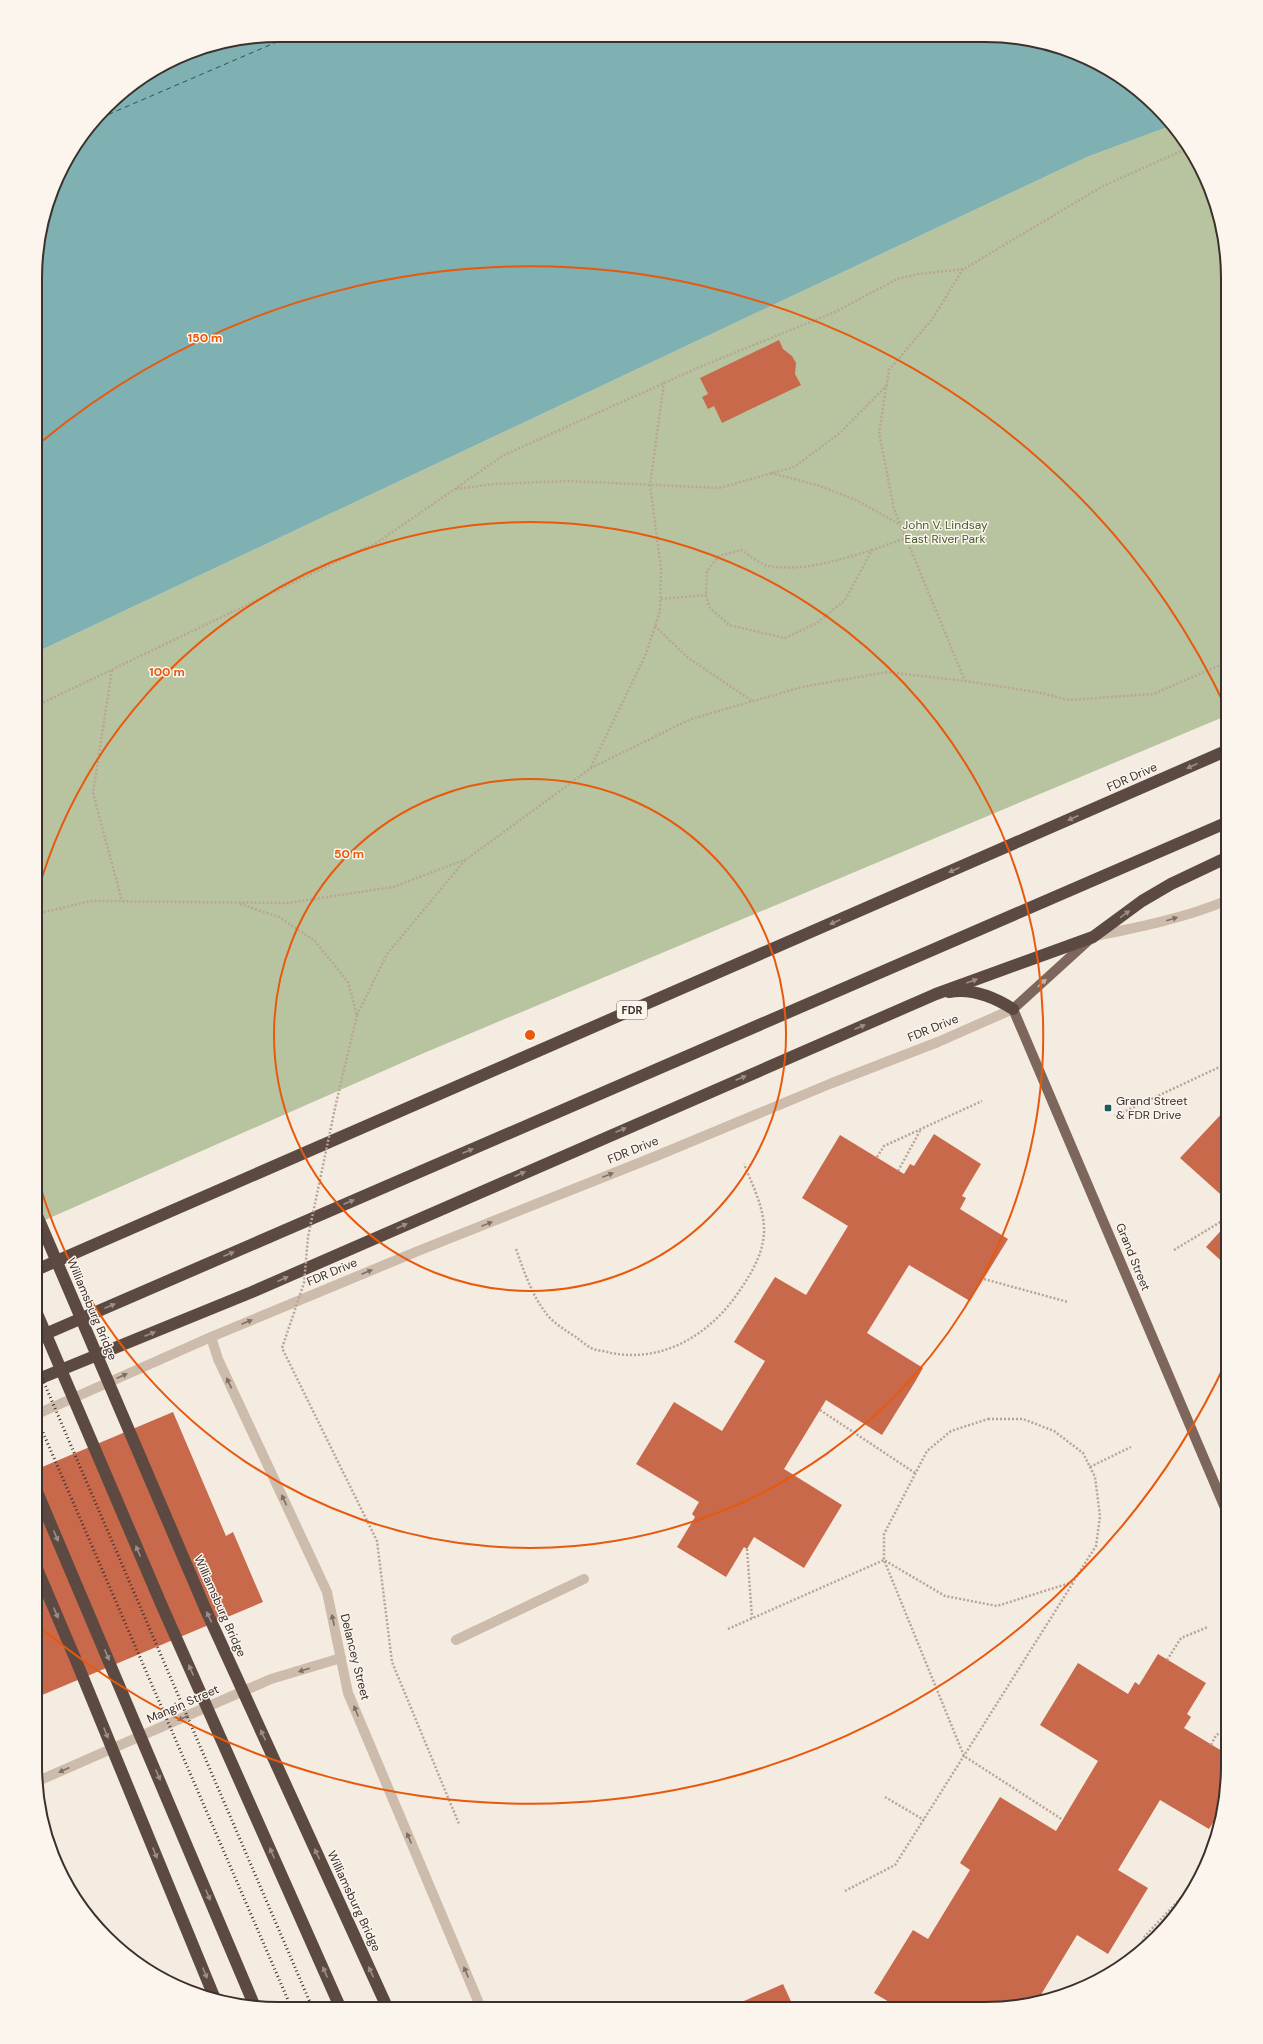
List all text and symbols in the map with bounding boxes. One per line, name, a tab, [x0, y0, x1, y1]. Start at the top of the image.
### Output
text: 150 m	[188, 330, 222, 346]
park label: John V. Lindsay East River Park	[902, 517, 988, 547]
text: 100 m	[149, 664, 185, 680]
street label: FDR Drive	[1104, 759, 1160, 795]
one-way arrow	[1187, 763, 1198, 769]
one-way arrow	[1067, 815, 1079, 821]
text: 50 m	[334, 846, 364, 862]
one-way arrow	[948, 867, 959, 873]
one-way arrow	[1119, 910, 1130, 919]
one-way arrow	[1166, 916, 1178, 922]
one-way arrow	[829, 919, 840, 925]
one-way arrow	[967, 977, 979, 983]
one-way arrow	[1037, 979, 1046, 988]
road number: FDR	[617, 1001, 647, 1019]
street label: FDR Drive	[905, 1011, 961, 1045]
one-way arrow	[854, 1024, 865, 1030]
centre of rings	[523, 1028, 537, 1042]
one-way arrow	[735, 1075, 746, 1081]
place label: Grand Street & FDR Drive	[1116, 1093, 1188, 1123]
marker: Grand Street & FDR Drive	[1103, 1103, 1113, 1113]
one-way arrow	[616, 1127, 627, 1133]
street label: FDR Drive	[605, 1133, 661, 1167]
one-way arrow	[462, 1148, 473, 1154]
one-way arrow	[515, 1171, 526, 1177]
one-way arrow	[603, 1172, 615, 1178]
one-way arrow	[343, 1199, 355, 1205]
one-way arrow	[482, 1220, 494, 1226]
street label: Grand Street	[1112, 1221, 1154, 1293]
one-way arrow	[396, 1223, 407, 1229]
one-way arrow	[224, 1251, 235, 1257]
street label: FDR Drive	[304, 1254, 360, 1290]
street label: Williamsburg Bridge	[63, 1255, 121, 1363]
one-way arrow	[361, 1269, 373, 1275]
one-way arrow	[277, 1276, 288, 1282]
one-way arrow	[104, 1302, 116, 1308]
one-way arrow	[241, 1319, 253, 1325]
one-way arrow	[144, 1330, 156, 1336]
one-way arrow	[117, 1373, 129, 1379]
one-way arrow	[226, 1377, 232, 1388]
one-way arrow	[281, 1495, 287, 1506]
one-way arrow	[53, 1530, 59, 1541]
one-way arrow	[135, 1544, 141, 1556]
street label: Williamsburg Bridge	[190, 1553, 250, 1660]
one-way arrow	[53, 1607, 59, 1618]
one-way arrow	[206, 1611, 212, 1623]
street label: Delancey Street	[337, 1612, 374, 1702]
one-way arrow	[329, 1614, 335, 1626]
one-way arrow	[105, 1650, 111, 1662]
one-way arrow	[187, 1664, 194, 1676]
one-way arrow	[297, 1667, 309, 1673]
street label: Mangin Street	[144, 1681, 222, 1727]
one-way arrow	[352, 1705, 358, 1717]
one-way arrow	[178, 1715, 189, 1721]
one-way arrow	[104, 1727, 110, 1739]
one-way arrow	[260, 1730, 266, 1741]
one-way arrow	[58, 1767, 70, 1773]
one-way arrow	[154, 1769, 161, 1781]
one-way arrow	[405, 1832, 412, 1844]
one-way arrow	[269, 1847, 275, 1858]
one-way arrow	[153, 1848, 159, 1860]
one-way arrow	[314, 1848, 320, 1859]
street label: Williamsburg Bridge	[324, 1848, 385, 1954]
one-way arrow	[205, 1889, 211, 1900]
one-way arrow	[321, 1965, 327, 1977]
one-way arrow	[462, 1965, 468, 1977]
one-way arrow	[368, 1966, 374, 1977]
one-way arrow	[202, 1968, 208, 1980]

